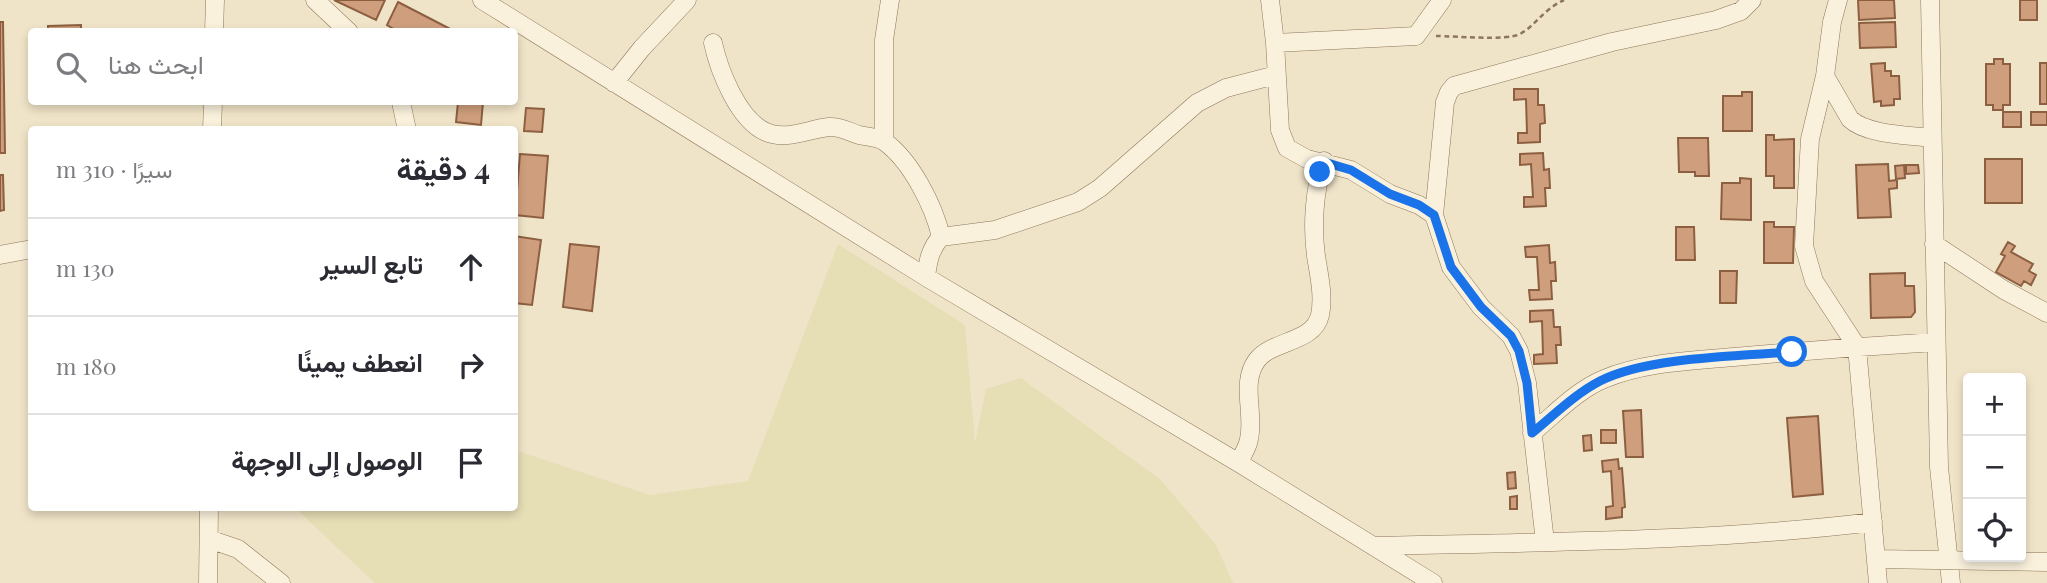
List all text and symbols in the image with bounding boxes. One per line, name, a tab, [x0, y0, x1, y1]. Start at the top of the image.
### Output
search box	[28, 28, 518, 105]
text: ابحث هنا	[108, 46, 204, 81]
icon: search	[52, 48, 90, 86]
text: 4 دقيقة	[396, 148, 490, 188]
text: سيرًا · 310 m	[56, 153, 172, 184]
route end	[1304, 156, 1335, 187]
text: تابع السير	[320, 246, 423, 281]
icon: ahead	[452, 248, 490, 286]
text: 130 m	[56, 252, 114, 283]
route start	[1776, 336, 1807, 367]
text: انعطف يمينًا	[297, 344, 423, 379]
icon: right	[452, 346, 490, 384]
text: 180 m	[56, 350, 116, 381]
map controls	[1963, 373, 2026, 562]
button: +	[1963, 373, 2026, 436]
button: −	[1963, 436, 2026, 499]
text: الوصول إلى الوجهة	[231, 442, 423, 477]
icon: arrive	[452, 444, 490, 482]
button: locate	[1963, 499, 2026, 562]

